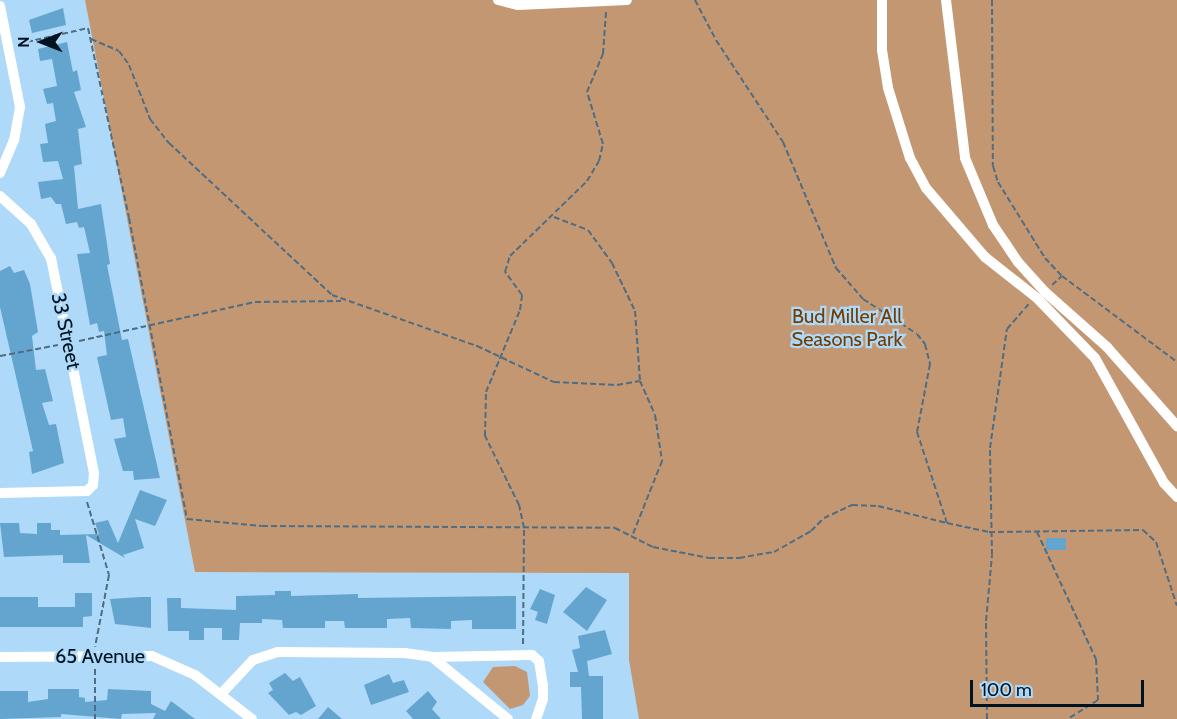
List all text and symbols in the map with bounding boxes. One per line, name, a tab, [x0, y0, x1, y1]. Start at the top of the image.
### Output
north arrow	[12, 12, 72, 72]
text: N	[14, 36, 33, 48]
street label: 33 Street	[46, 291, 86, 371]
park label: Bud Miller All Seasons Park	[792, 305, 902, 352]
street label: 65 Avenue	[55, 644, 145, 668]
scale bar	[973, 668, 1147, 706]
text: 100 m	[981, 679, 1032, 701]

